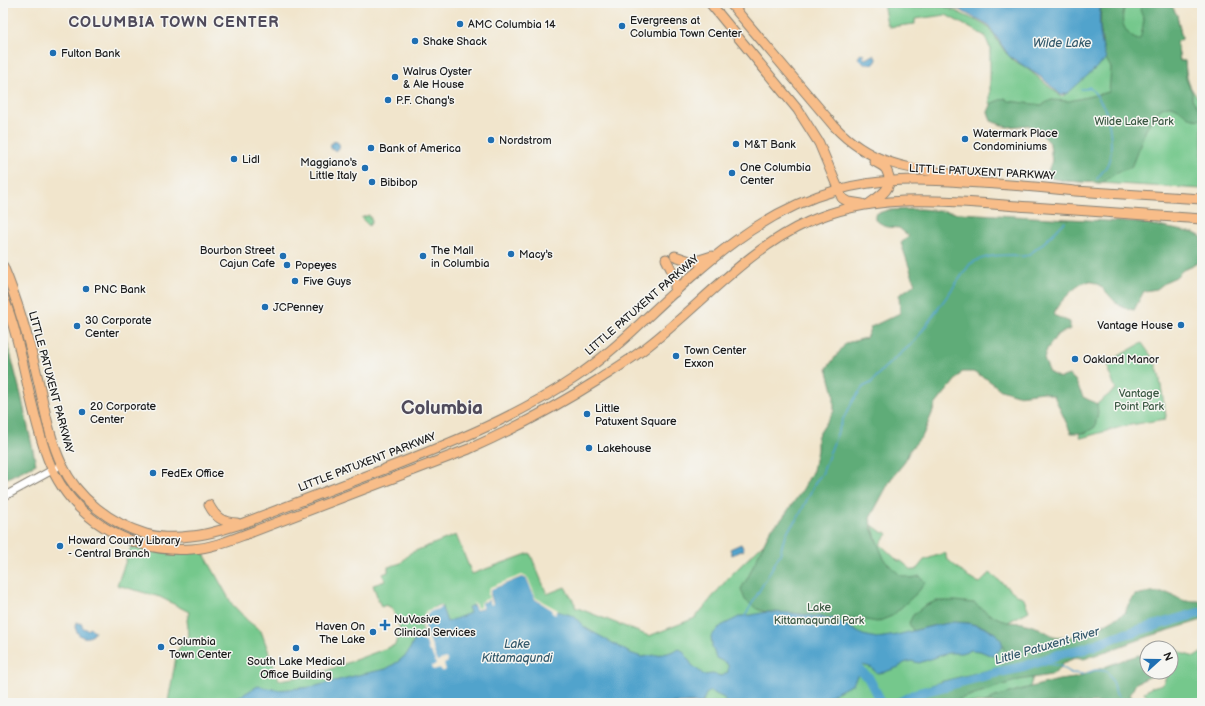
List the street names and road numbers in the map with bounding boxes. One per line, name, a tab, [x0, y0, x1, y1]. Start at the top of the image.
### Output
street label: LITTLE PATUXENT PARKWAY	[909, 162, 1056, 182]
street label: LITTLE PATUXENT PARKWAY	[583, 252, 702, 358]
street label: LITTLE PATUXENT PARKWAY	[26, 310, 76, 455]
street label: LITTLE PATUXENT PARKWAY	[296, 430, 438, 494]

